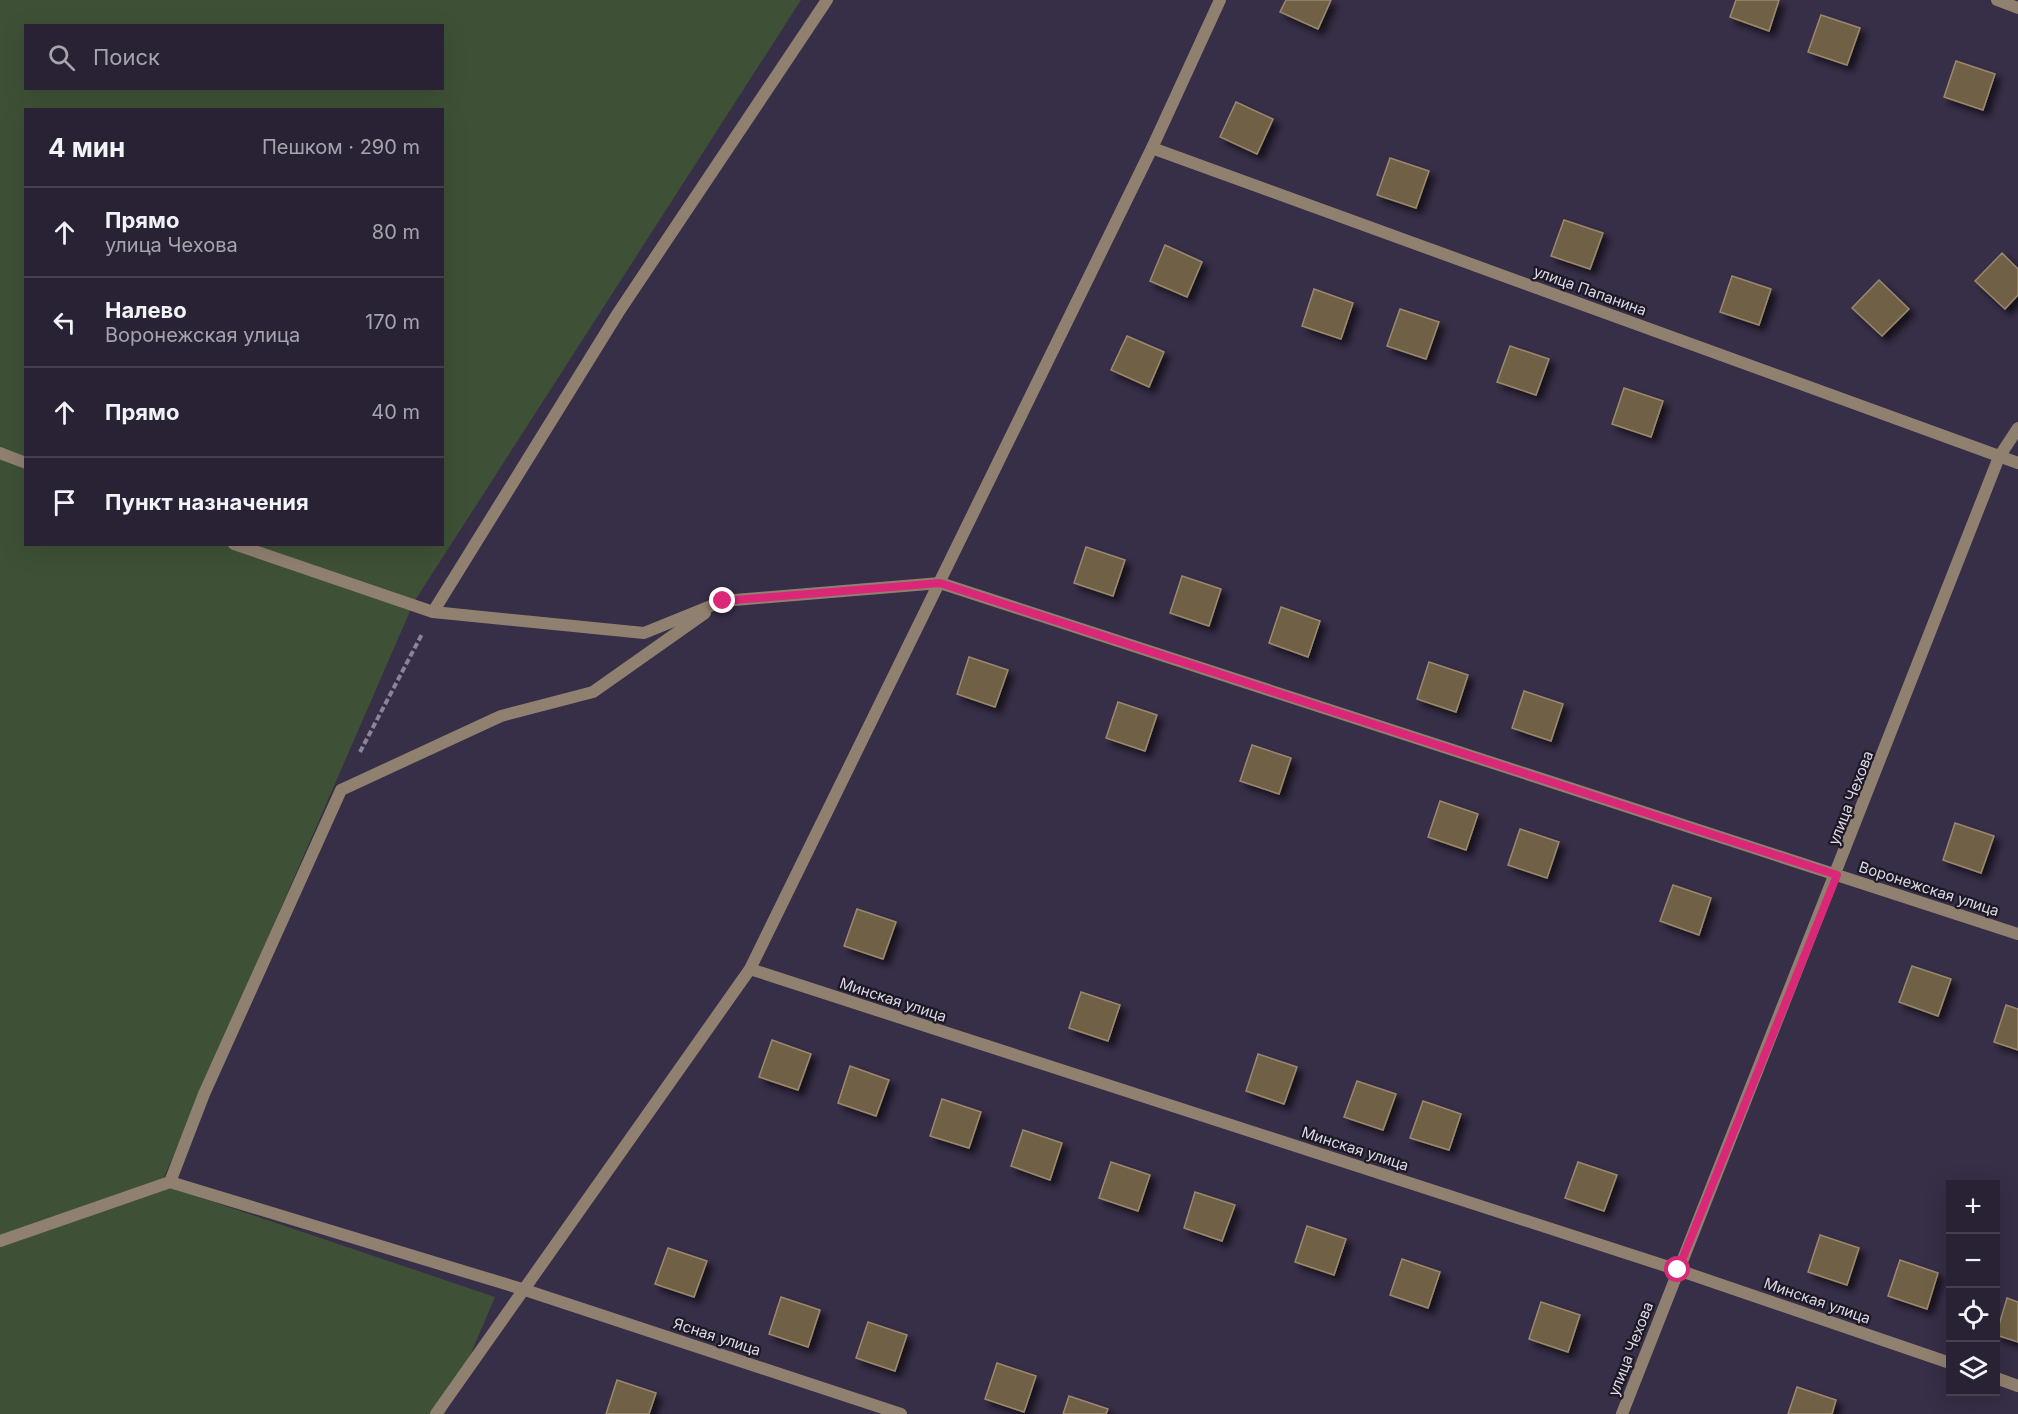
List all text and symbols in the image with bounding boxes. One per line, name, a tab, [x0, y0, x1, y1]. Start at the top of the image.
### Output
search box	[24, 24, 444, 90]
icon: search	[45, 41, 78, 74]
text: Поиск	[93, 44, 160, 70]
text: 4 мин	[48, 132, 125, 163]
text: Пешком · 290 m	[262, 135, 420, 159]
text: Прямо	[105, 207, 179, 233]
icon: ahead	[48, 216, 81, 249]
text: 80 m	[372, 220, 420, 244]
text: улица Чехова	[105, 233, 238, 257]
street label: улица Папанина	[1531, 261, 1649, 320]
text: Налево	[105, 297, 187, 323]
icon: left	[48, 306, 81, 339]
text: 170 m	[365, 310, 420, 334]
text: Воронежская улица	[105, 323, 300, 347]
icon: ahead	[48, 396, 81, 429]
text: Прямо	[105, 399, 179, 425]
text: 40 m	[371, 400, 420, 424]
icon: arrive	[48, 486, 81, 519]
text: Пункт назначения	[105, 489, 309, 515]
route end	[709, 587, 735, 613]
street label: улица Чехова	[1824, 748, 1877, 848]
street label: Воронежская улица	[1857, 857, 2002, 920]
street label: Минская улица	[837, 973, 949, 1026]
street label: Минская улица	[1299, 1122, 1411, 1175]
map controls	[1946, 1180, 2000, 1396]
button: +	[1946, 1180, 2000, 1234]
button: −	[1946, 1234, 2000, 1288]
route start	[1664, 1256, 1690, 1282]
street label: Минская улица	[1761, 1273, 1873, 1328]
button: locate	[1946, 1288, 2000, 1342]
street label: улица Чехова	[1604, 1299, 1657, 1399]
street label: Ясная улица	[671, 1313, 763, 1360]
button: layers	[1946, 1342, 2000, 1396]

